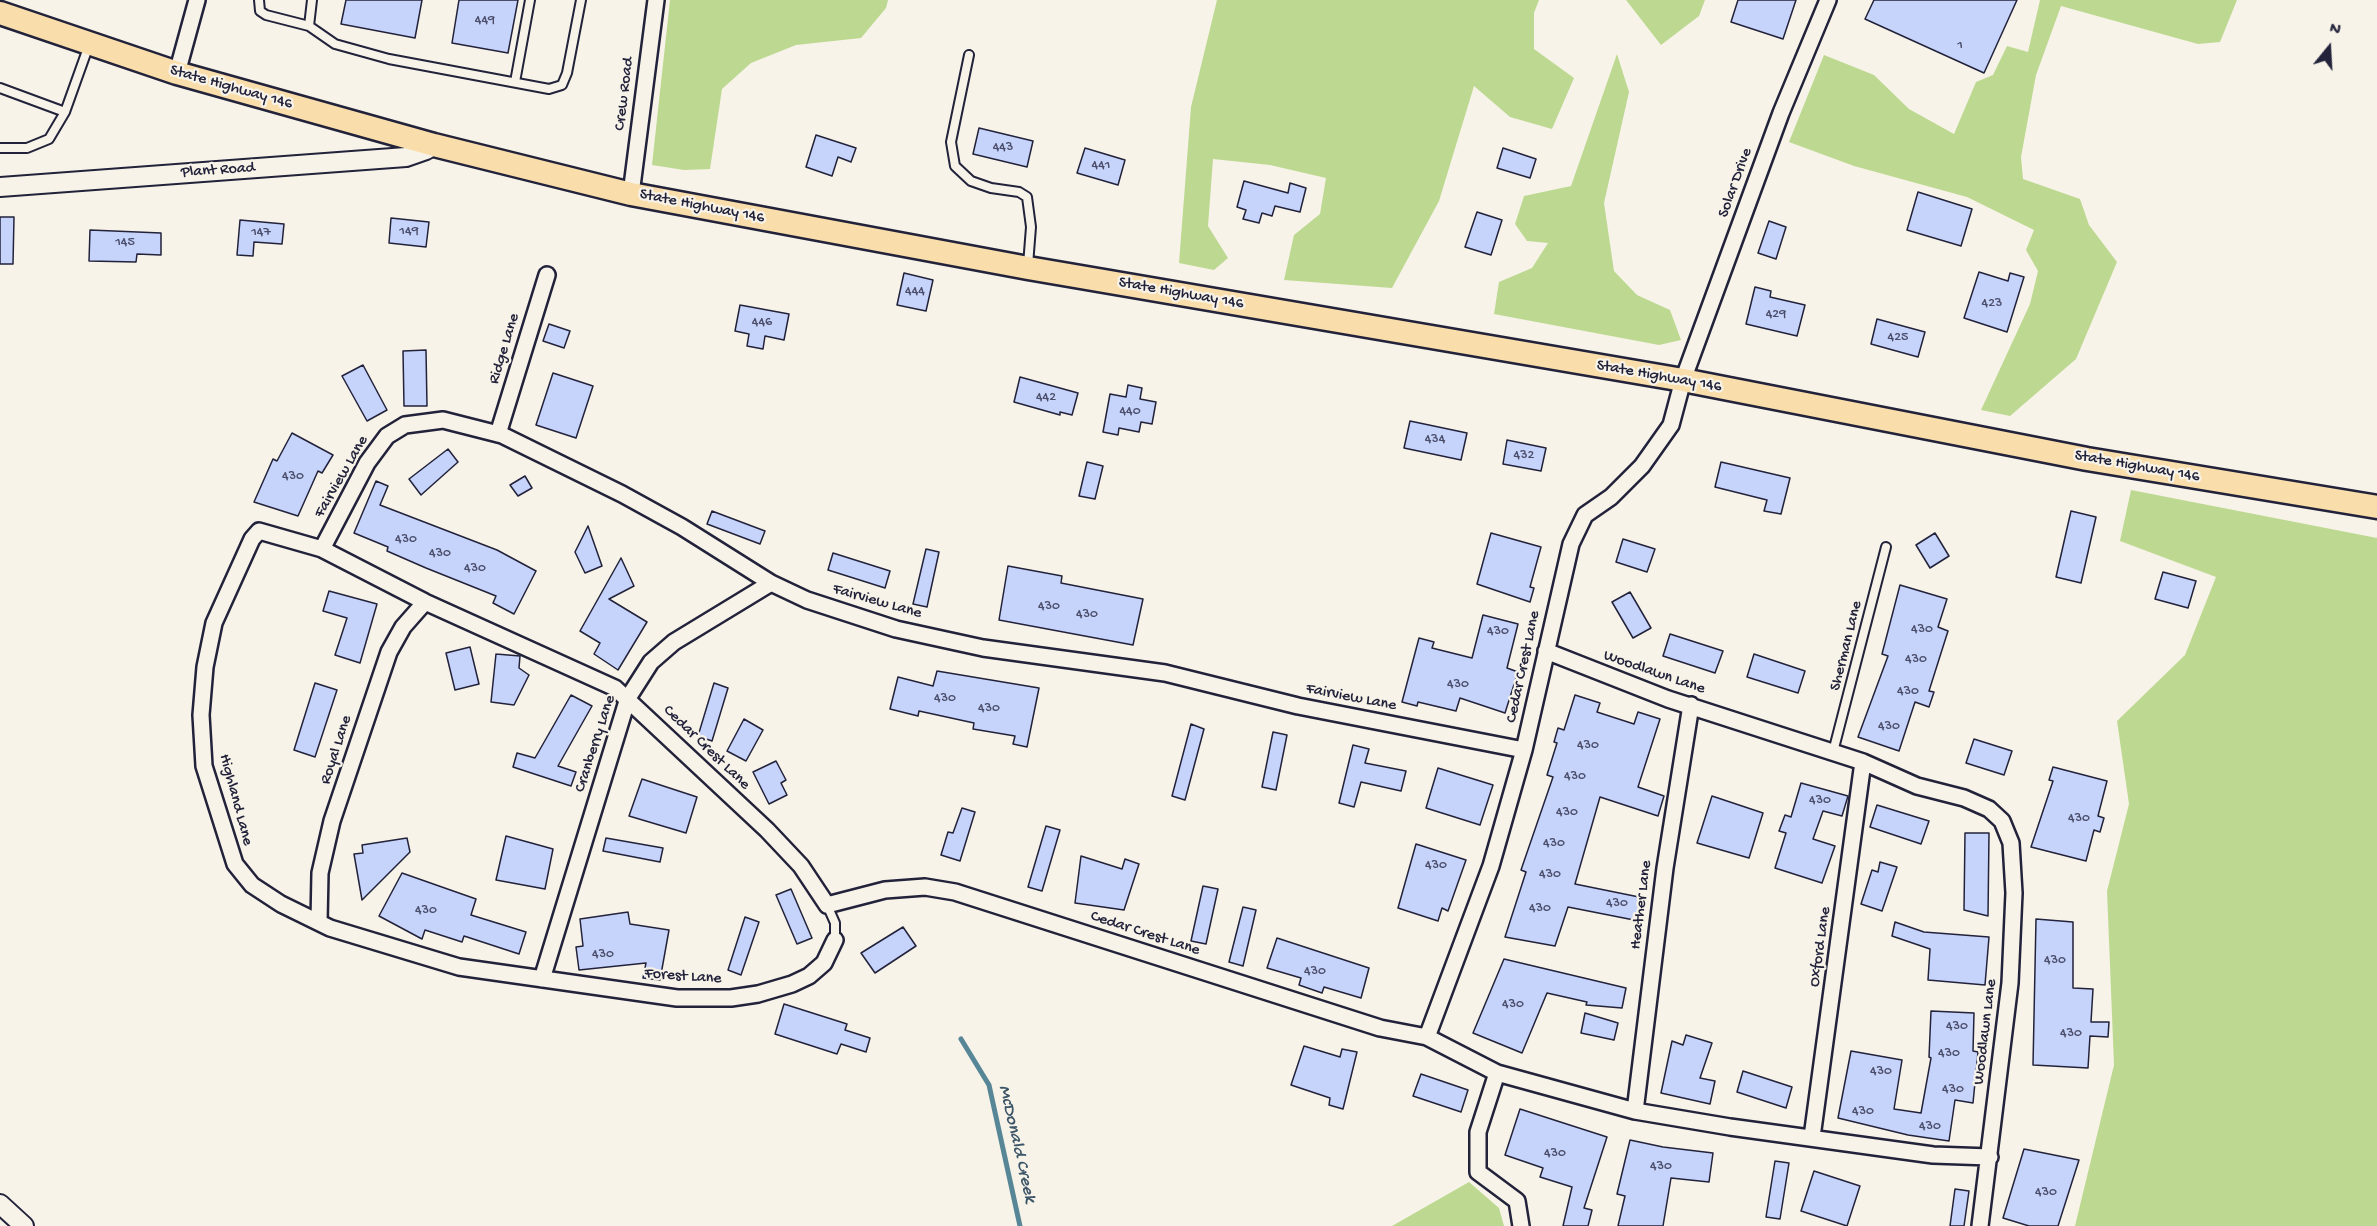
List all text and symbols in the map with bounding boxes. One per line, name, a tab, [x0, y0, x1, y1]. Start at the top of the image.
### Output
house number: 449	[475, 13, 495, 29]
north arrow	[2299, 18, 2359, 78]
text: N	[2327, 20, 2343, 41]
house number: 1	[1957, 38, 1963, 54]
street label: Crew Road	[611, 56, 639, 132]
street label: State Highway 146	[167, 61, 295, 115]
house number: 443	[993, 140, 1013, 156]
street label: Solar Drive	[1715, 146, 1757, 220]
house number: 441	[1092, 158, 1110, 174]
street label: Plant Road	[180, 159, 256, 183]
street label: State Highway 146	[638, 185, 766, 229]
house number: 149	[399, 224, 419, 240]
house number: 147	[251, 225, 271, 241]
house number: 145	[115, 235, 135, 251]
street label: State Highway 146	[1117, 274, 1245, 314]
house number: 444	[905, 284, 925, 300]
house number: 423	[1982, 296, 2002, 312]
house number: 429	[1766, 307, 1786, 323]
street label: Ridge Lane	[485, 311, 525, 387]
house number: 446	[752, 315, 772, 331]
house number: 425	[1888, 330, 1908, 346]
street label: State Highway 146	[1595, 357, 1723, 397]
house number: 442	[1036, 390, 1056, 406]
house number: 440	[1119, 404, 1141, 420]
street label: Fairview Lane	[311, 432, 373, 522]
house number: 434	[1425, 432, 1445, 448]
street label: State Highway 146	[2073, 447, 2201, 487]
house number: 432	[1514, 448, 1534, 464]
house number: 430	[282, 469, 304, 485]
house number: 430	[395, 532, 417, 548]
house number: 430	[429, 546, 451, 562]
house number: 430	[464, 561, 486, 577]
street label: Fairview Lane	[830, 580, 924, 624]
house number: 430	[1038, 599, 1060, 615]
street label: Sherman Lane	[1827, 599, 1867, 693]
house number: 430	[1076, 607, 1098, 623]
street label: Cedar Crest Lane	[1503, 609, 1545, 725]
house number: 430	[1911, 622, 1933, 638]
house number: 430	[1487, 624, 1509, 640]
street label: Woodlawn Lane	[1601, 647, 1707, 699]
house number: 430	[1905, 652, 1927, 668]
house number: 430	[1447, 677, 1469, 693]
street label: Fairview Lane	[1304, 680, 1398, 716]
house number: 430	[1897, 684, 1919, 700]
house number: 430	[934, 691, 956, 707]
street label: Cranberry Lane	[571, 693, 621, 795]
street label: Cedar Crest Lane	[658, 701, 754, 795]
house number: 430	[978, 701, 1000, 717]
street label: Royal Lane	[317, 713, 357, 787]
house number: 430	[1878, 719, 1900, 735]
house number: 430	[1577, 738, 1599, 754]
street label: Highland Lane	[214, 752, 256, 848]
house number: 430	[1564, 769, 1586, 785]
house number: 430	[1809, 793, 1831, 809]
house number: 430	[1556, 805, 1578, 821]
house number: 430	[2068, 811, 2090, 827]
house number: 430	[1543, 836, 1565, 852]
house number: 430	[1425, 858, 1447, 874]
street label: Heather Lane	[1627, 859, 1657, 951]
house number: 430	[1539, 867, 1561, 883]
house number: 430	[1606, 896, 1628, 912]
house number: 430	[1529, 901, 1551, 917]
house number: 430	[415, 903, 437, 919]
street label: Oxford Lane	[1806, 906, 1836, 988]
street label: Cedar Crest Lane	[1088, 907, 1202, 961]
house number: 430	[592, 947, 614, 963]
house number: 430	[2044, 953, 2066, 969]
house number: 430	[1304, 964, 1326, 980]
street label: Forest Lane	[644, 965, 722, 989]
street label: Woodlawn Lane	[1970, 978, 2002, 1086]
house number: 430	[1502, 997, 1524, 1013]
house number: 430	[1946, 1019, 1968, 1035]
house number: 430	[2060, 1026, 2082, 1042]
house number: 430	[1938, 1046, 1960, 1062]
house number: 430	[1870, 1064, 1892, 1080]
house number: 430	[1942, 1082, 1964, 1098]
water label: McDonald Creek	[992, 1083, 1040, 1205]
house number: 430	[1852, 1104, 1874, 1120]
house number: 430	[1919, 1119, 1941, 1135]
house number: 430	[1544, 1146, 1566, 1162]
house number: 430	[1650, 1159, 1672, 1175]
house number: 430	[2035, 1185, 2057, 1201]

